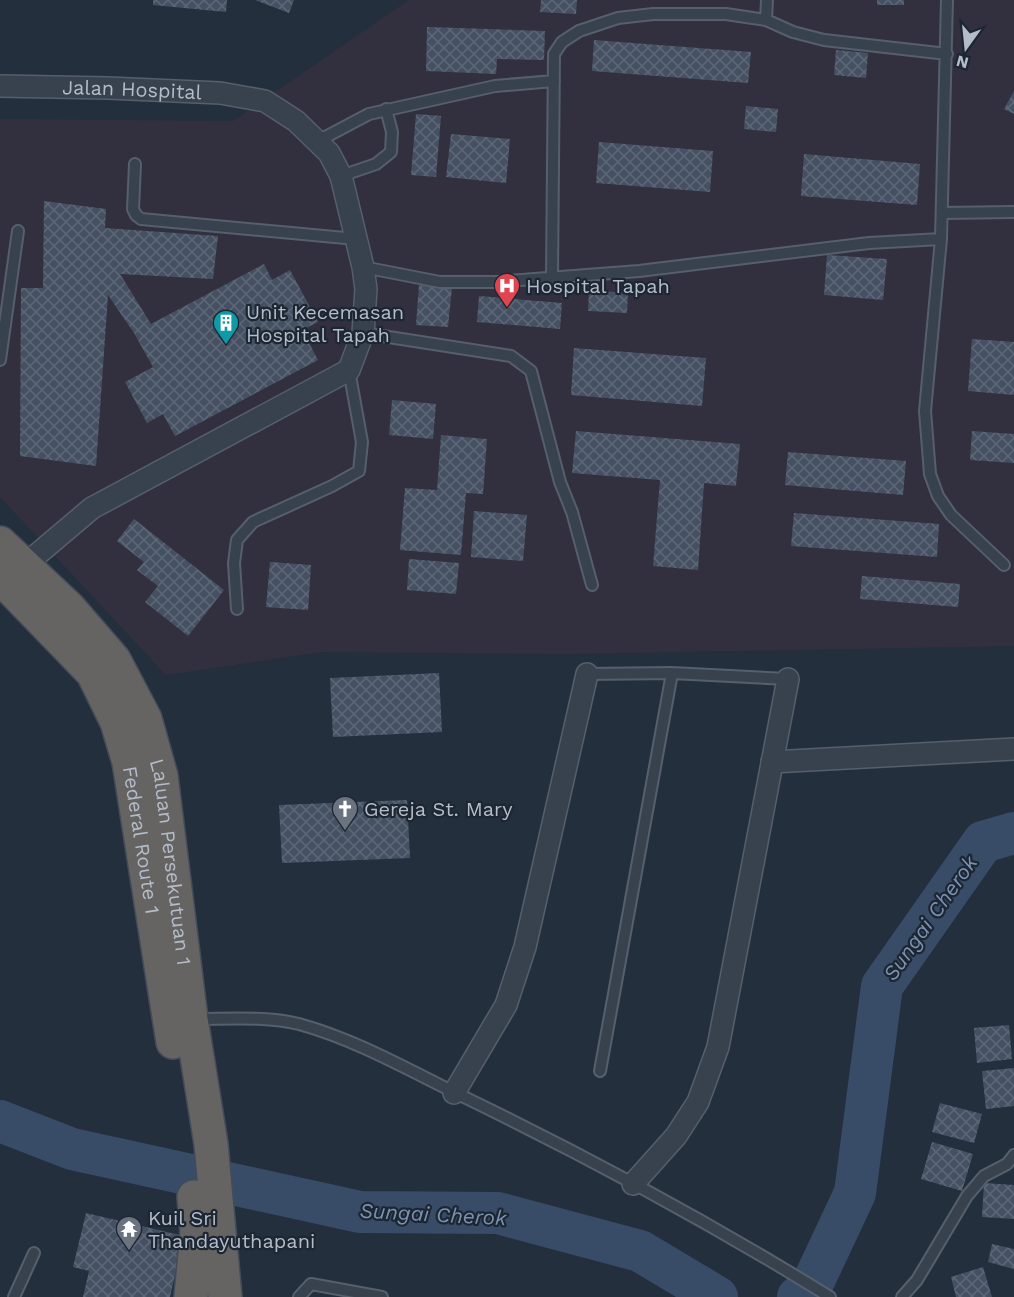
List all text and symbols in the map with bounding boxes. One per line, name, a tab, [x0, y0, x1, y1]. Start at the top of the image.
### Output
north arrow	[936, 18, 996, 78]
text: N	[954, 51, 970, 73]
street label: Jalan Hospital	[62, 75, 202, 104]
hospital icon: Hospital Tapah	[492, 271, 522, 309]
place label: Hospital Tapah	[526, 274, 670, 298]
place label: Unit Kecemasan Hospital Tapah	[246, 300, 404, 347]
building icon: Unit Kecemasan Hospital Tapah	[211, 308, 241, 346]
street label: Laluan Persekutuan 1	[145, 756, 196, 967]
street label: Federal Route 1	[118, 764, 165, 916]
church icon: Gereja St. Mary	[330, 794, 360, 832]
place label: Gereja St. Mary	[364, 797, 513, 821]
water label: Sungai Cherok	[878, 850, 983, 985]
water label: Sungai Cherok	[359, 1198, 508, 1230]
place label: Kuil Sri Thandayuthapani	[148, 1206, 315, 1253]
temple icon: Kuil Sri Thandayuthapani	[114, 1214, 144, 1252]

